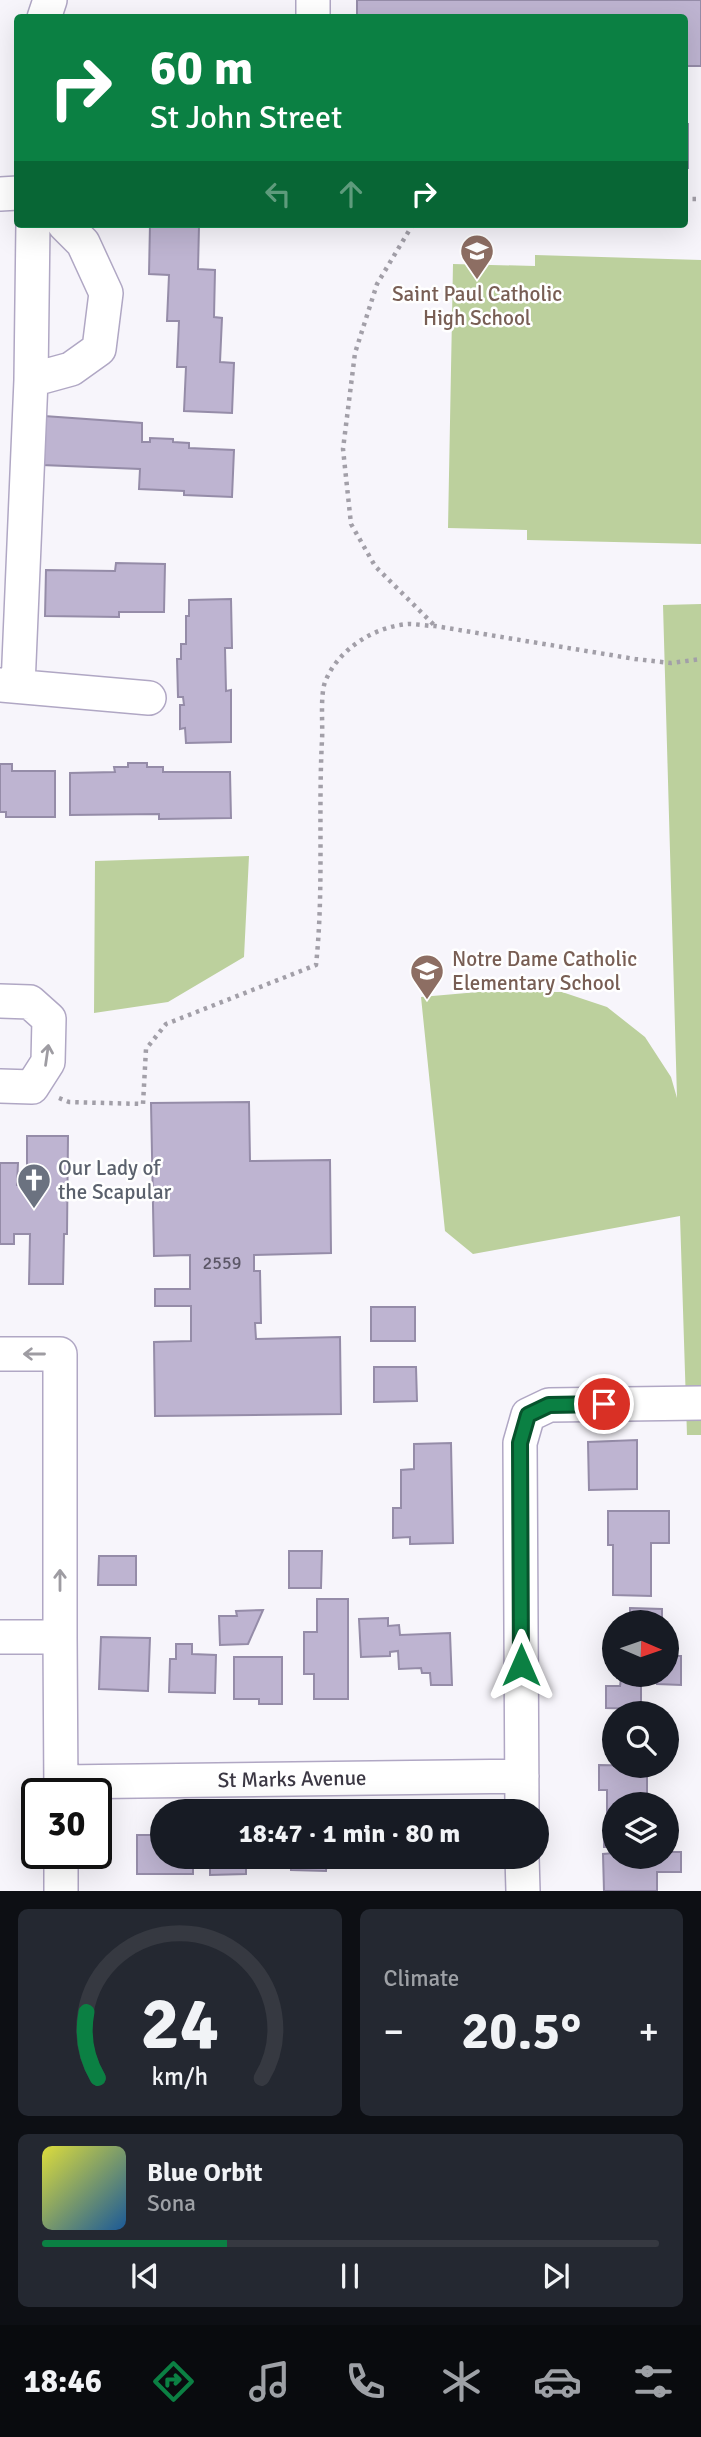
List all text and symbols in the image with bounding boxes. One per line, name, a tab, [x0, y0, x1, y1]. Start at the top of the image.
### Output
text: 60 m	[150, 38, 253, 98]
icon: right	[35, 42, 126, 133]
text: St John Street	[150, 98, 342, 137]
icon: left	[259, 175, 297, 213]
icon: ahead	[332, 175, 370, 213]
icon: right	[405, 175, 443, 213]
school or university icon: Saint Paul Catholic High School	[458, 232, 496, 281]
place label: Saint Paul Catholic High School	[392, 281, 562, 331]
place label: Notre Dame Catholic Elementary School	[452, 946, 637, 996]
school or university icon: Notre Dame Catholic Elementary School	[408, 952, 446, 1001]
one-way arrow	[40, 1044, 53, 1067]
place label: Our Lady of the Scapular	[58, 1155, 172, 1205]
church icon: Our Lady of the Scapular	[15, 1161, 53, 1210]
house number: 2559	[203, 1252, 241, 1274]
one-way arrow	[23, 1347, 46, 1361]
pin	[574, 1374, 634, 1434]
icon: arrive	[585, 1385, 623, 1423]
one-way arrow	[53, 1569, 67, 1592]
north arrow	[602, 1610, 679, 1687]
map controls	[602, 1610, 679, 1869]
position arrow	[484, 1628, 558, 1702]
button: search	[602, 1701, 679, 1778]
street label: St Marks Avenue	[217, 1765, 367, 1793]
speed limit sign: 30	[21, 1778, 112, 1869]
button: layers	[602, 1792, 679, 1869]
text: 18:47 · 1 min · 80 m	[239, 1818, 460, 1850]
text: Climate	[384, 1964, 459, 1993]
text: 24	[140, 1981, 219, 2070]
text: 20.5°	[461, 1999, 581, 2063]
text: −	[384, 2008, 404, 2055]
text: +	[638, 2008, 659, 2055]
text: km/h	[151, 2061, 208, 2092]
text: Blue Orbit	[147, 2157, 263, 2189]
text: Sona	[147, 2189, 196, 2218]
icon: previous	[126, 2257, 164, 2295]
icon: pause	[331, 2257, 369, 2295]
icon: next	[537, 2257, 575, 2295]
icon: directions	[149, 2357, 198, 2406]
icon: music	[245, 2357, 294, 2406]
icon: phone	[341, 2357, 390, 2406]
icon: climate	[437, 2357, 486, 2406]
icon: car	[533, 2357, 582, 2406]
icon: filters	[629, 2357, 678, 2406]
text: 18:46	[23, 2362, 102, 2401]

